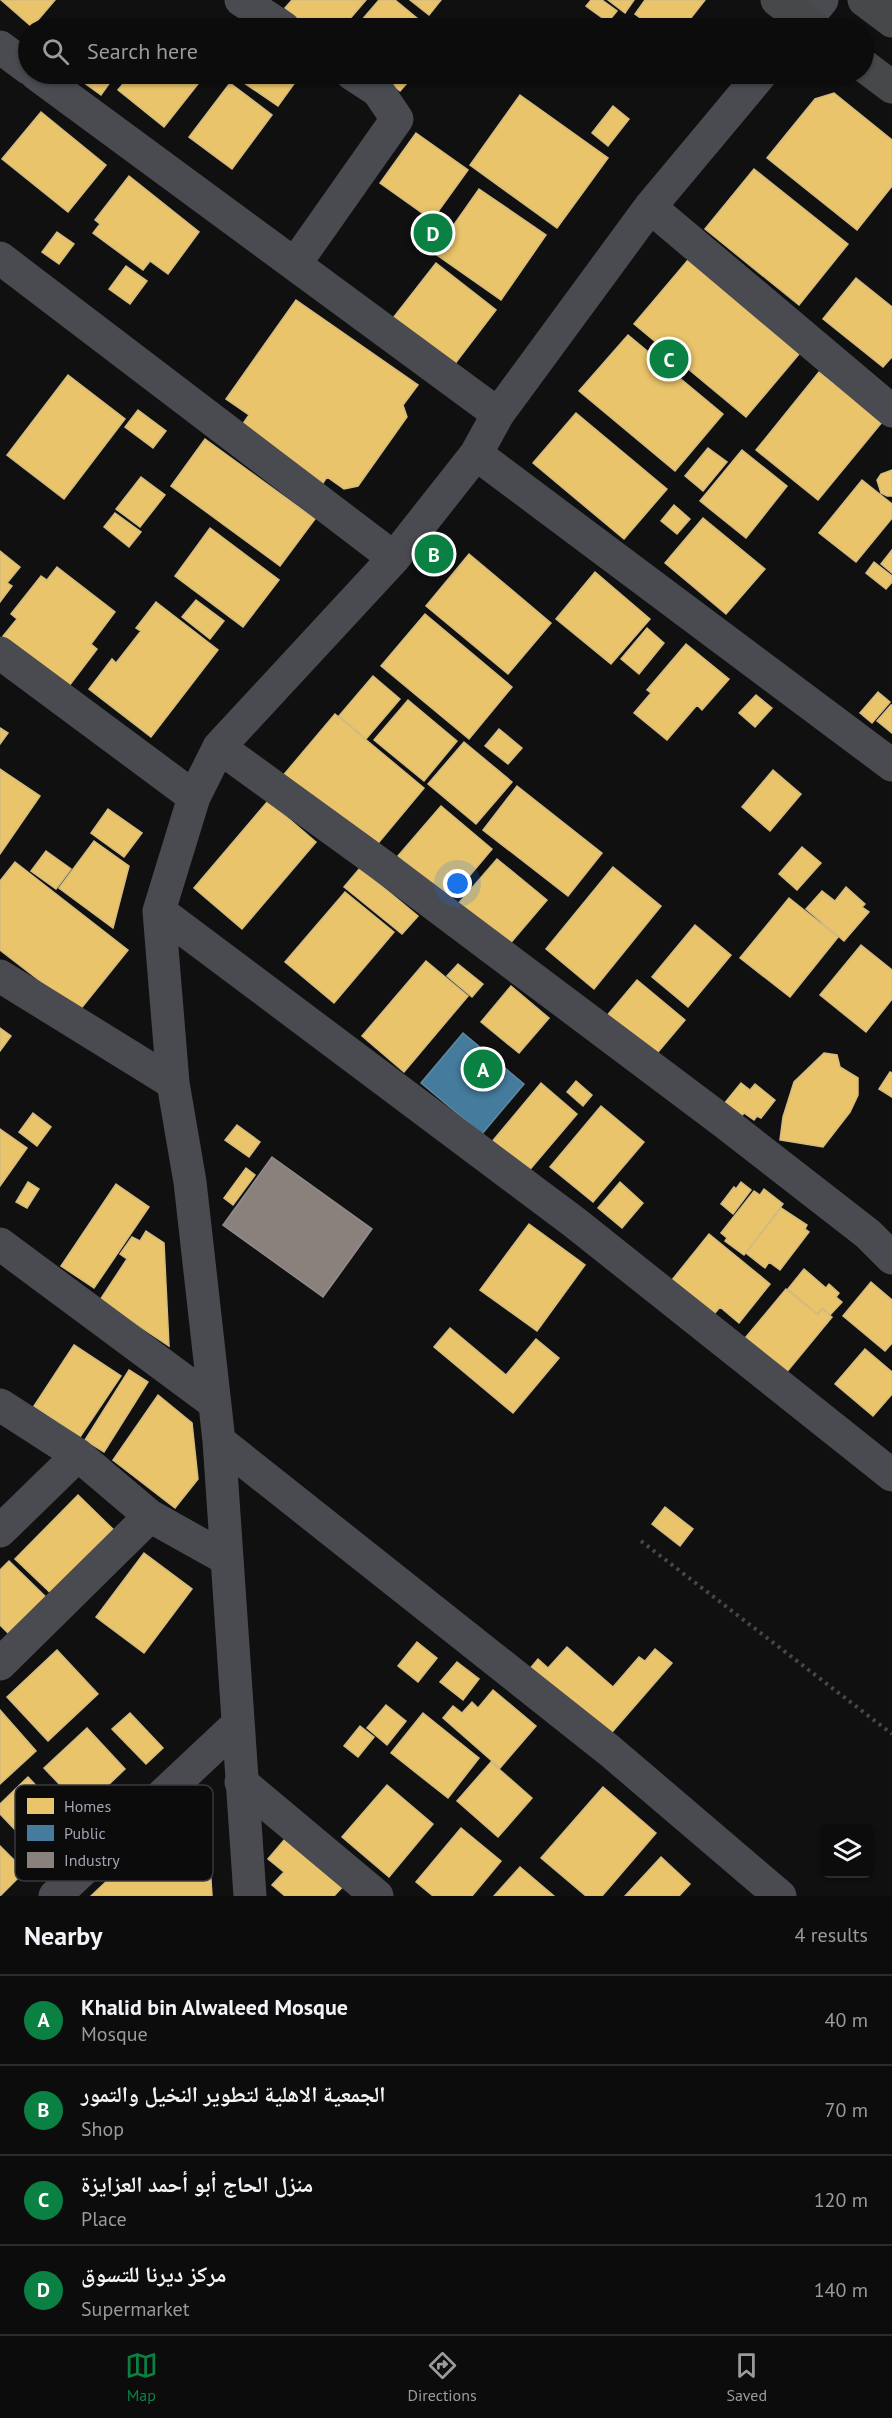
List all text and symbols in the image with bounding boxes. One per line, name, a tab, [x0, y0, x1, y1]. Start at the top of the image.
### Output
search box	[18, 18, 874, 84]
icon: search	[39, 35, 72, 68]
text: Search here	[87, 37, 198, 65]
pin: D	[414, 210, 452, 256]
pin: C	[650, 336, 688, 382]
pin: B	[414, 532, 454, 576]
your location	[443, 869, 472, 898]
pin: A	[464, 1046, 502, 1092]
legend	[15, 1785, 213, 1881]
text: Homes	[64, 1796, 111, 1816]
text: Public	[64, 1823, 106, 1843]
map controls	[820, 1824, 874, 1878]
button: layers	[820, 1824, 874, 1878]
text: Industry	[64, 1850, 120, 1870]
text: Nearby	[24, 1919, 102, 1952]
text: 4 results	[795, 1922, 868, 1948]
text: Khalid bin Alwaleed Mosque	[81, 1993, 348, 2021]
text: A	[37, 2007, 50, 2033]
text: 40 m	[825, 2007, 868, 2033]
text: Mosque	[81, 2021, 148, 2047]
text: الجمعية الاهلية لتطوير النخيل والتمور	[81, 2080, 386, 2108]
text: B	[38, 2097, 49, 2123]
text: 70 m	[825, 2097, 868, 2123]
text: Shop	[81, 2116, 124, 2142]
text: منزل الحاج أبو أحمد العزايزة	[81, 2170, 313, 2198]
text: C	[38, 2187, 49, 2213]
text: 120 m	[814, 2187, 868, 2213]
text: Place	[81, 2206, 127, 2232]
text: مركز ديرنا للتسوق	[81, 2260, 226, 2288]
text: D	[37, 2277, 50, 2303]
text: 140 m	[814, 2277, 868, 2303]
text: Supermarket	[81, 2296, 189, 2322]
tab: Map	[125, 2349, 158, 2405]
tab: Directions	[408, 2349, 477, 2405]
tab: Saved	[726, 2349, 767, 2405]

